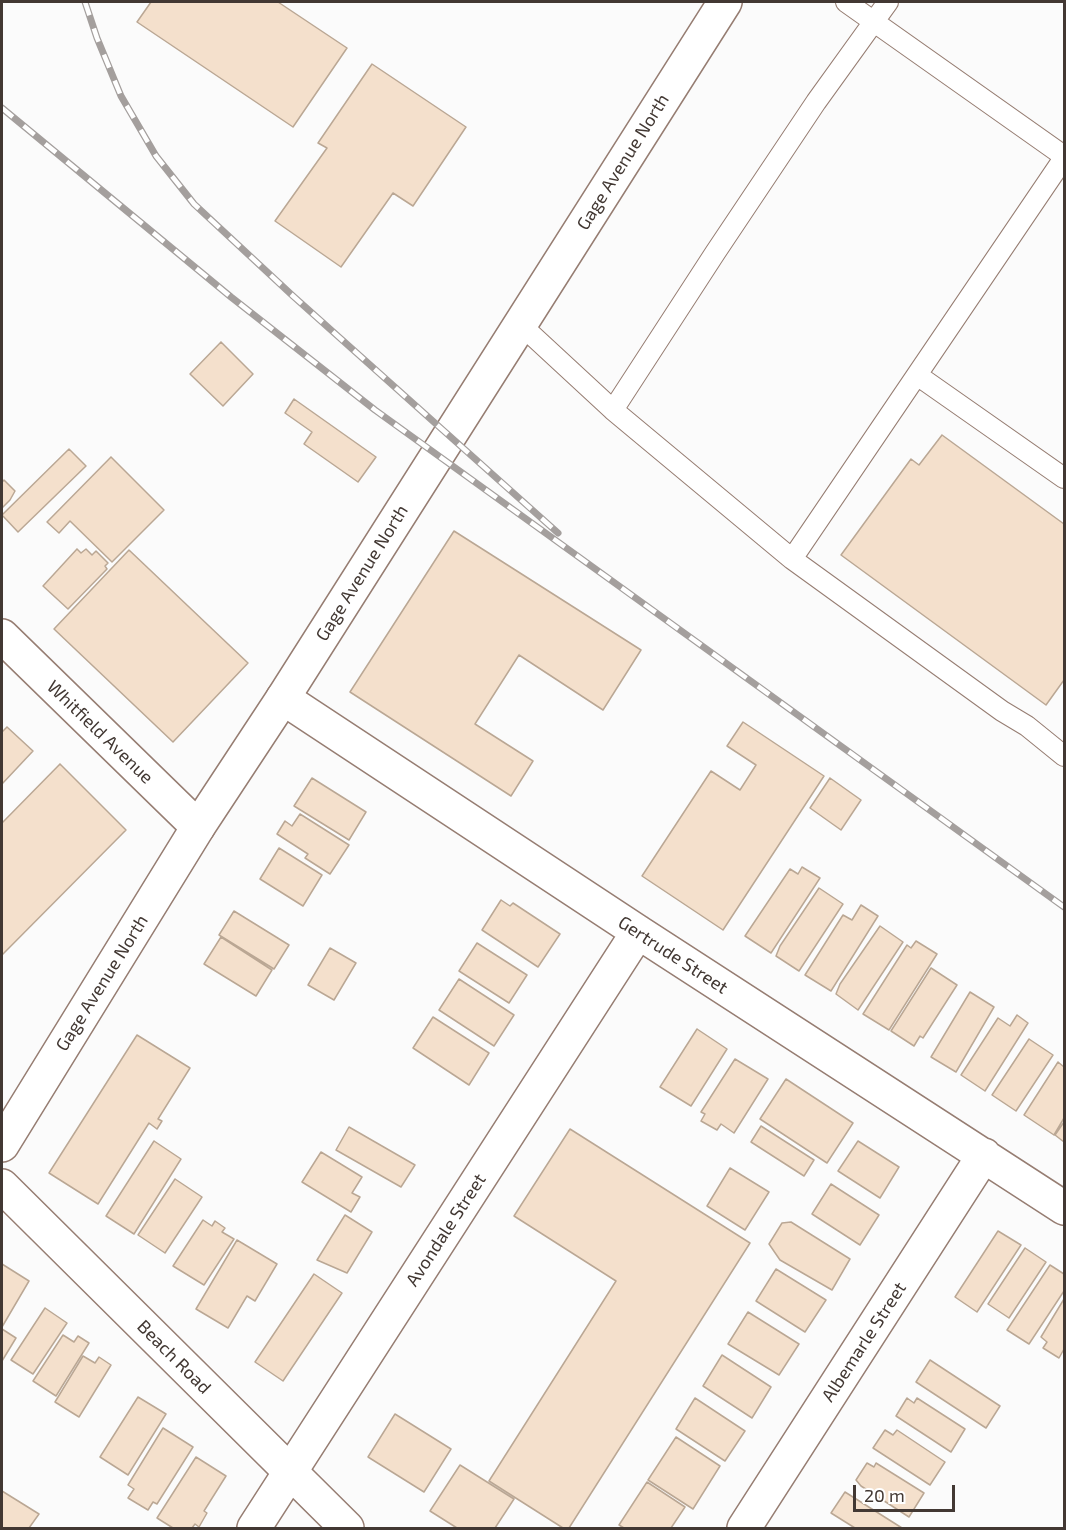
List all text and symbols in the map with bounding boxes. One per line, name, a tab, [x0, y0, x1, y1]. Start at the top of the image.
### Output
street label: Gage Avenue North	[572, 90, 674, 234]
street label: Gage Avenue North	[311, 501, 413, 645]
street label: Whitfield Avenue	[42, 676, 158, 788]
street label: Gage Avenue North	[51, 911, 153, 1055]
street label: Gertrude Street	[614, 911, 732, 999]
street label: Avondale Street	[401, 1170, 491, 1290]
street label: Albemarle Street	[817, 1278, 911, 1406]
street label: Beach Road	[133, 1316, 215, 1398]
scale bar	[856, 1473, 958, 1511]
text: 20 m	[864, 1484, 905, 1506]

